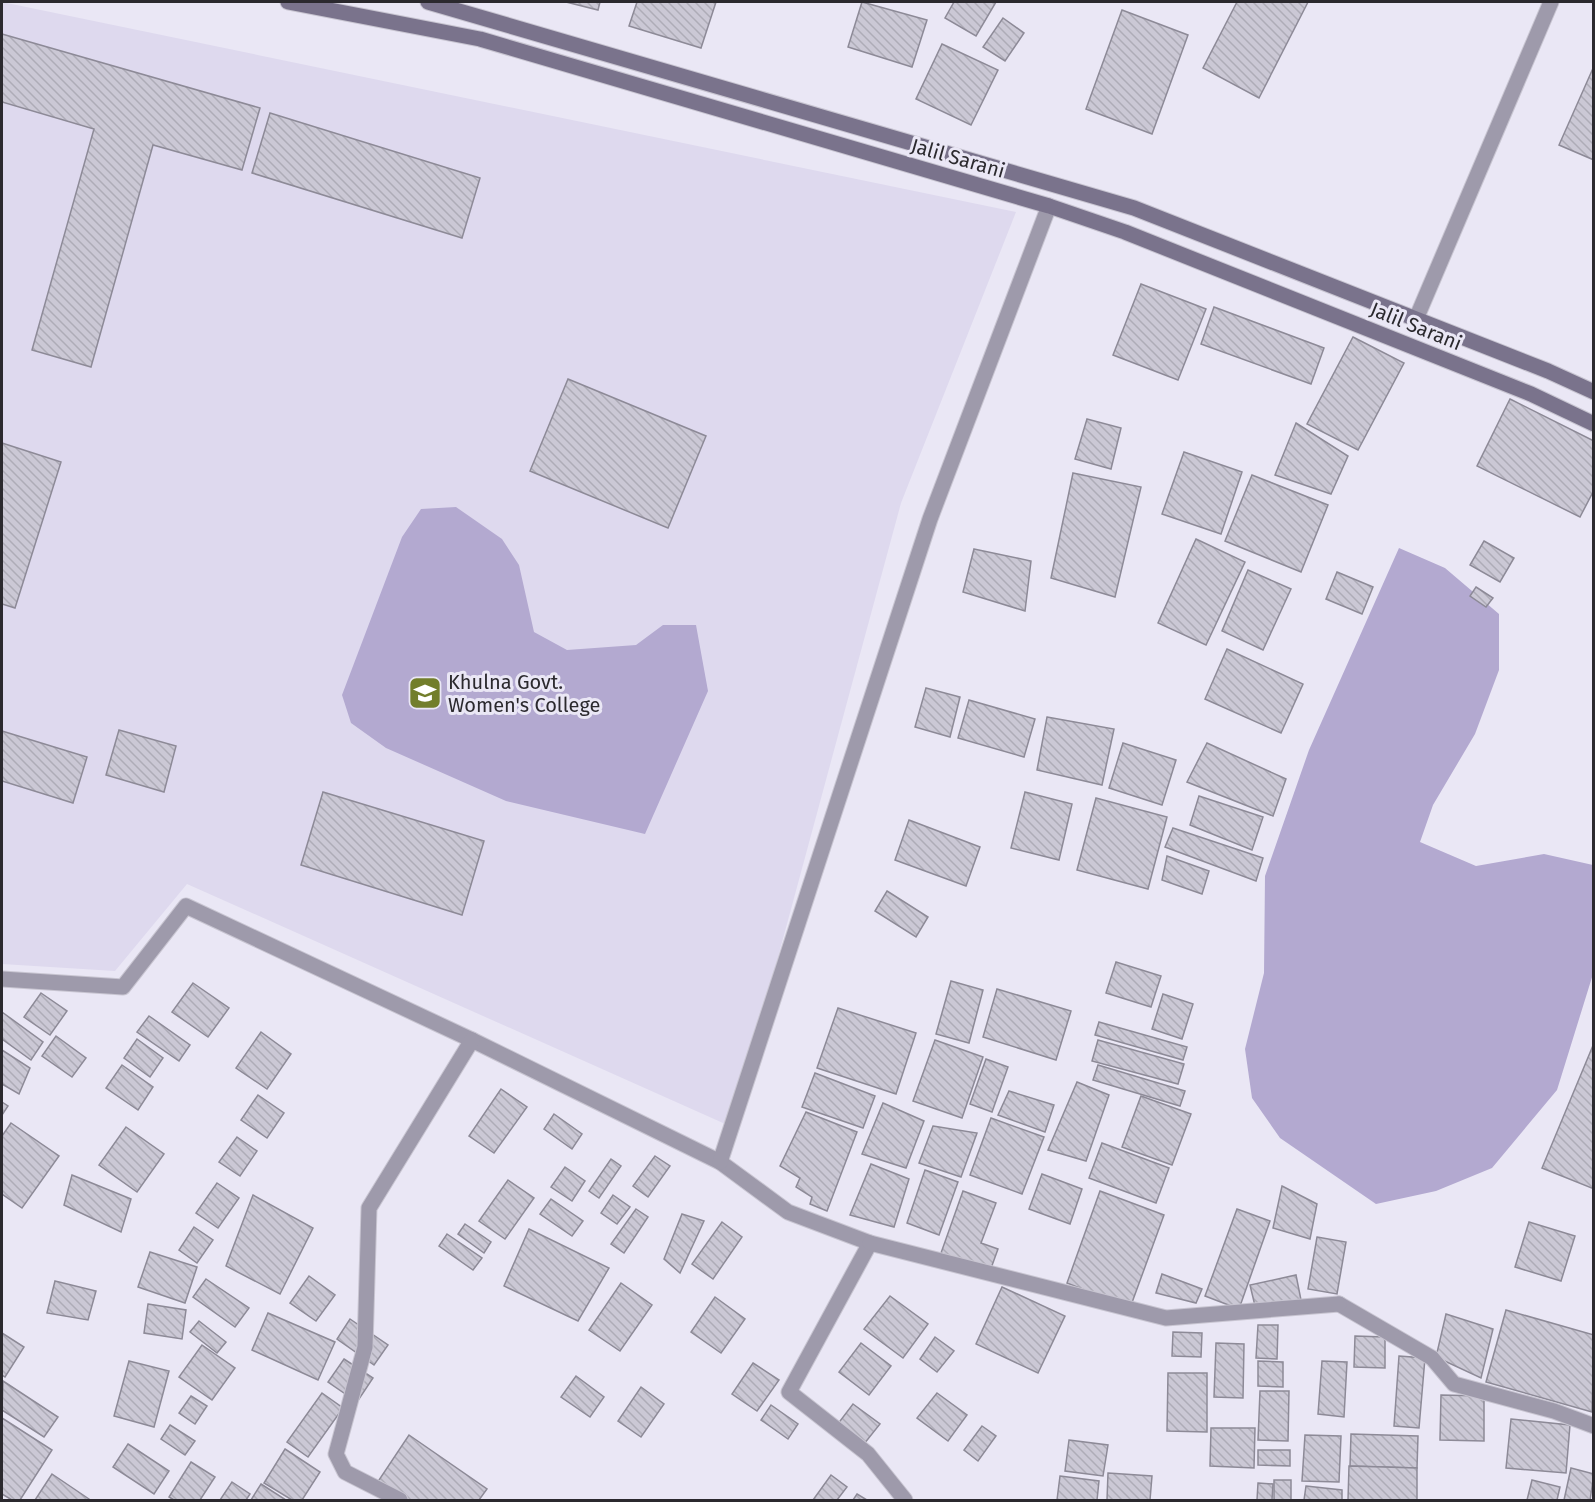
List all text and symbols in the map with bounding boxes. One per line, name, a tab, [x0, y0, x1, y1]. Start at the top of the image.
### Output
street label: Jalil Sarani	[908, 133, 1008, 183]
street label: Jalil Sarani	[1367, 297, 1465, 355]
place label: Khulna Govt. Women's College	[448, 670, 600, 717]
school or university icon: Khulna Govt. Women's College	[407, 675, 443, 711]

